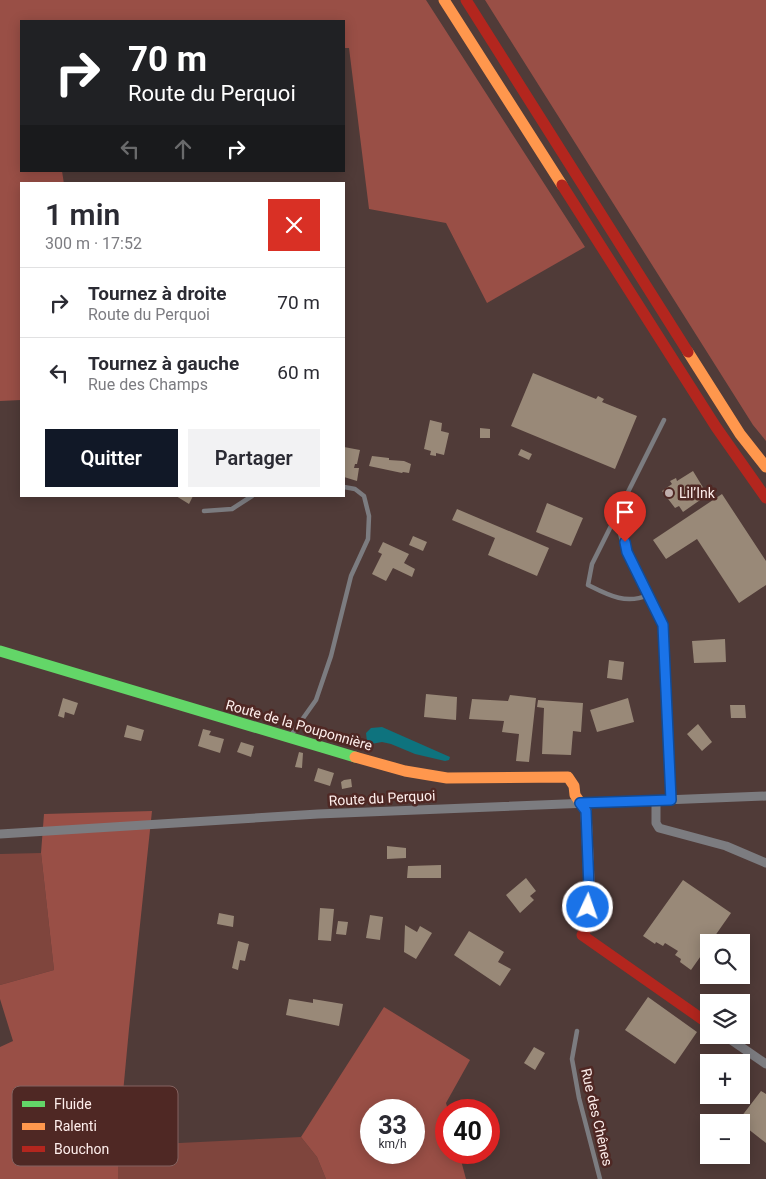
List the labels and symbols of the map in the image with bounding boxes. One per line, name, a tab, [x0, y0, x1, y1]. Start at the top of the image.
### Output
place label: Lil’Ink	[679, 485, 716, 501]
marker: Lil’Ink	[663, 487, 675, 499]
pin	[604, 491, 646, 542]
street label: Route de la Pouponnière	[224, 696, 374, 754]
street label: Route du Perquoi	[328, 787, 436, 809]
position arrow	[561, 880, 613, 932]
street label: Rue des Chênes	[578, 1067, 616, 1167]
legend	[12, 1086, 178, 1166]
text: Fluide	[54, 1096, 92, 1112]
speed limit sign: 40	[435, 1099, 500, 1164]
text: Ralenti	[54, 1118, 97, 1134]
text: Bouchon	[54, 1141, 109, 1157]

